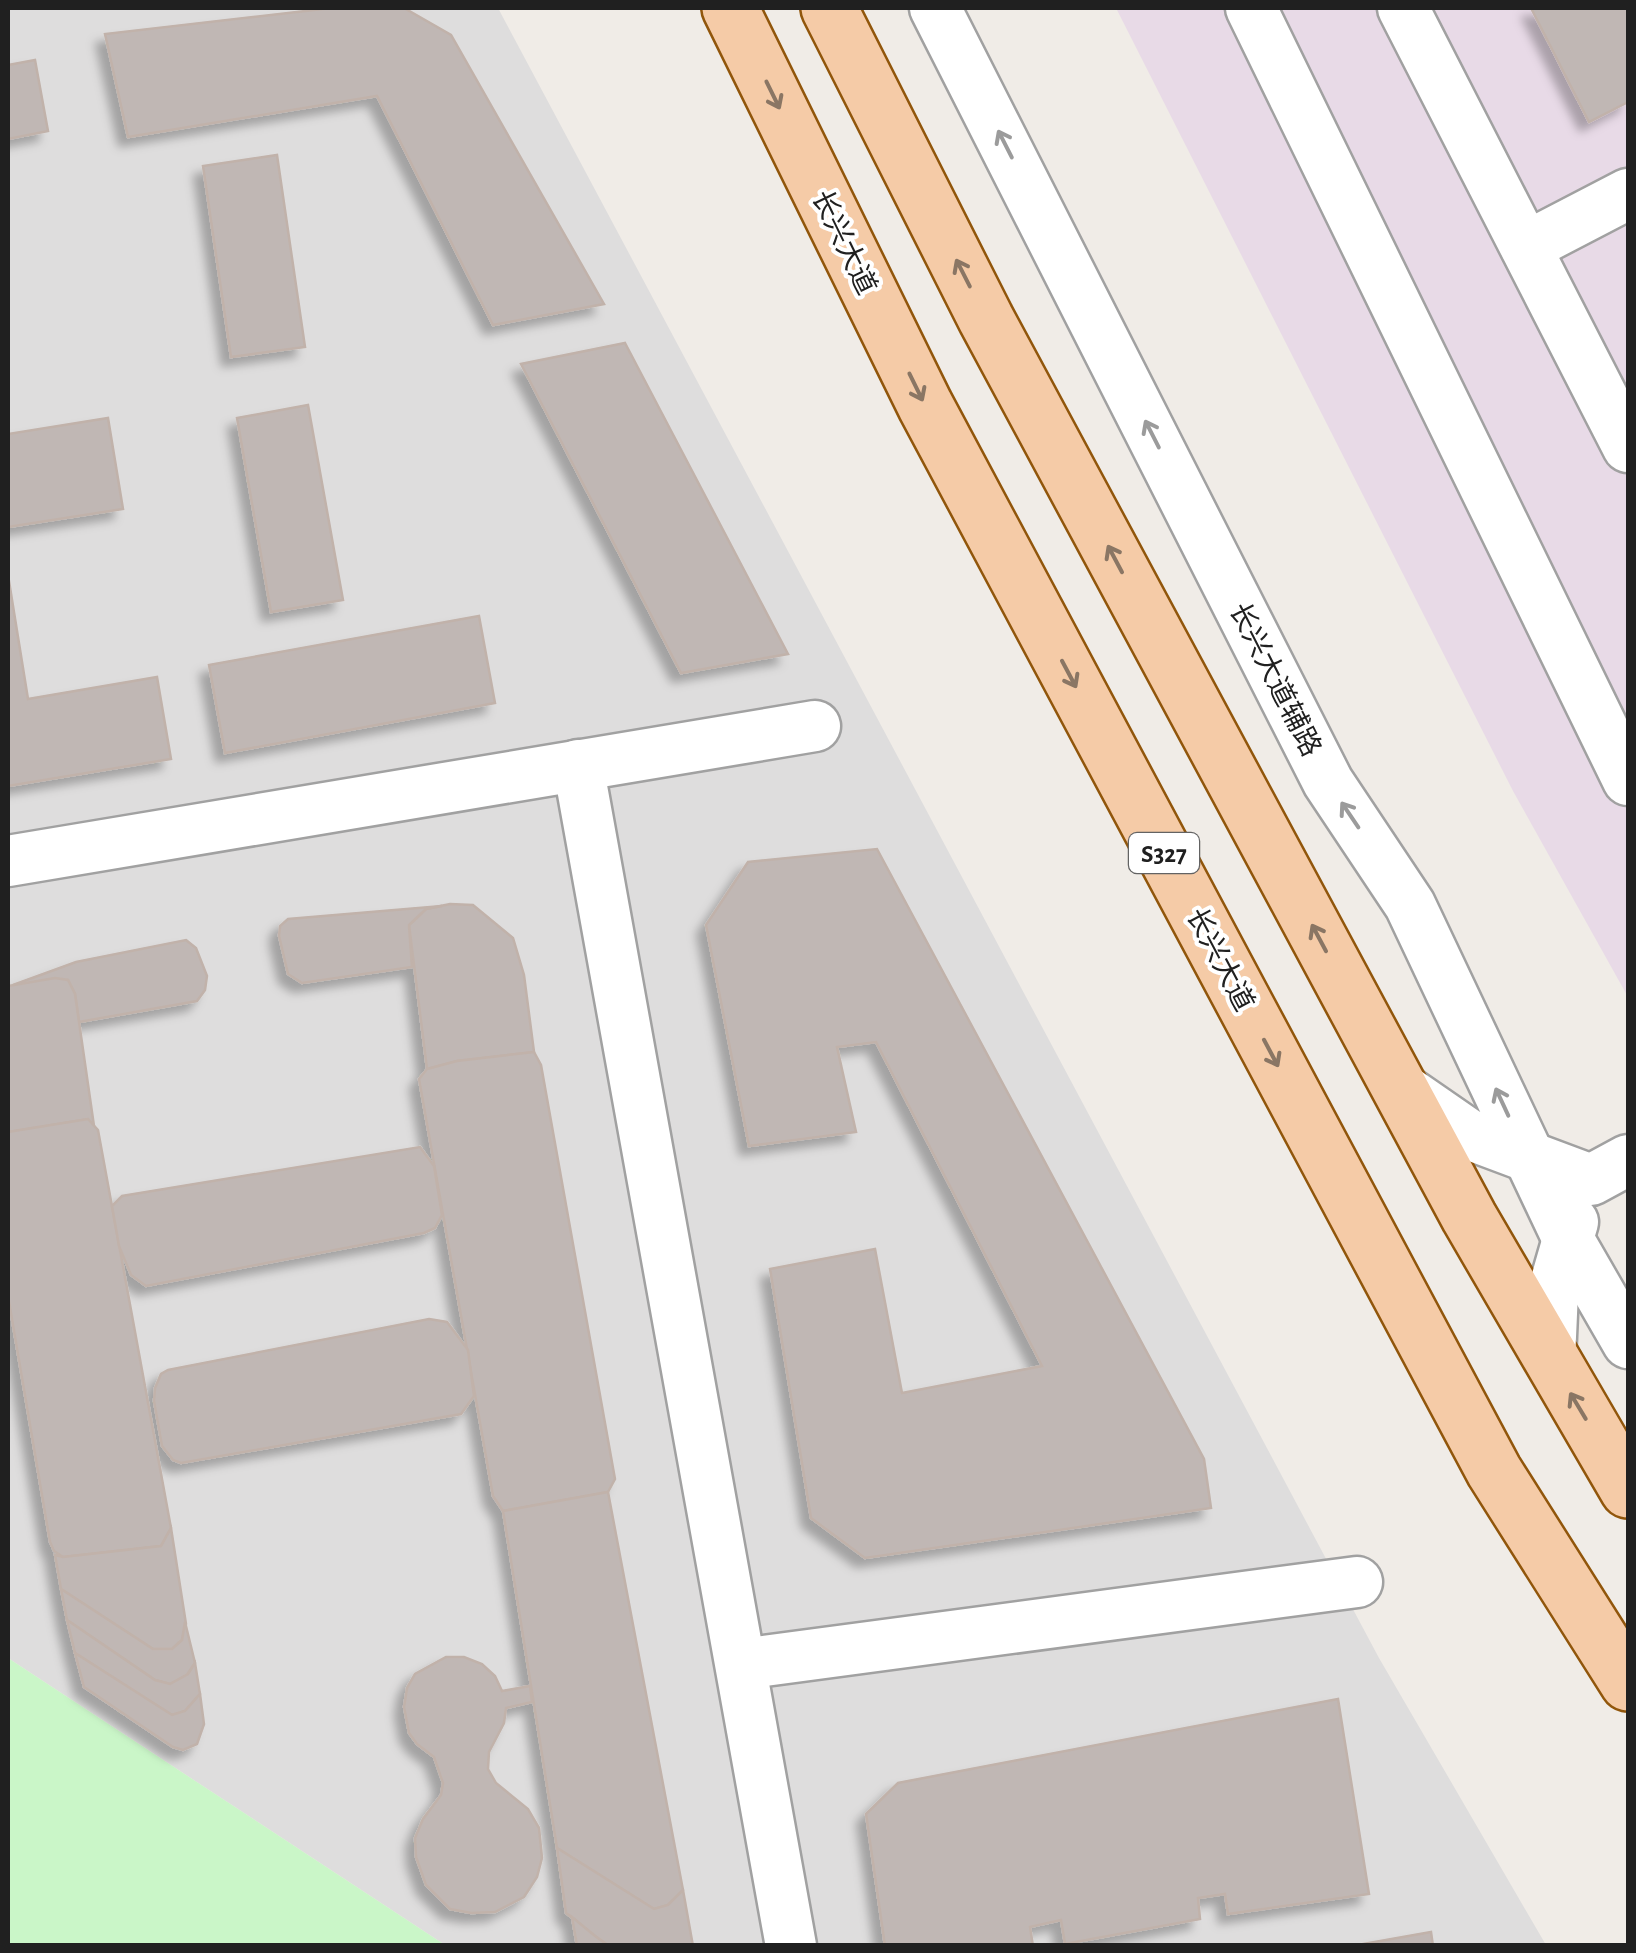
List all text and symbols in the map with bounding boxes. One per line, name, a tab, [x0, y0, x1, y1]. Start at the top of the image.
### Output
one-way arrow	[764, 80, 783, 109]
one-way arrow	[995, 130, 1014, 160]
street label: 长兴大道	[806, 186, 882, 299]
one-way arrow	[952, 258, 971, 288]
one-way arrow	[908, 371, 927, 401]
one-way arrow	[1142, 419, 1161, 449]
one-way arrow	[1105, 545, 1125, 575]
street label: 长兴大道辅路	[1224, 598, 1327, 761]
one-way arrow	[1059, 658, 1079, 688]
one-way arrow	[1340, 802, 1361, 830]
road number: S327	[1129, 833, 1199, 873]
street label: 长兴大道	[1181, 903, 1260, 1016]
one-way arrow	[1309, 924, 1328, 953]
one-way arrow	[1262, 1038, 1281, 1068]
one-way arrow	[1492, 1087, 1511, 1117]
one-way arrow	[1568, 1392, 1588, 1421]

